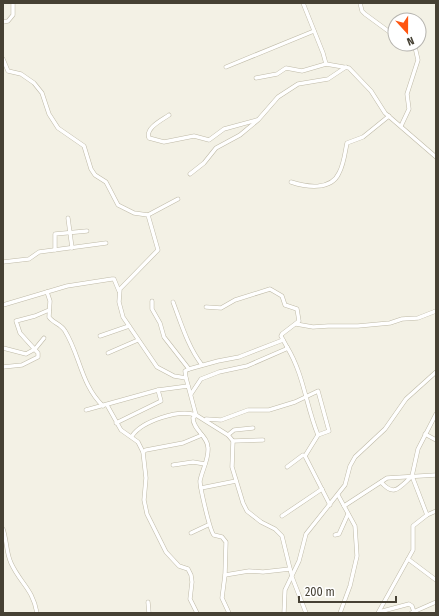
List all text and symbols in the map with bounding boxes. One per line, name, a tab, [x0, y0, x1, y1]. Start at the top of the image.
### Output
north arrow	[387, 12, 427, 52]
text: N	[405, 34, 416, 48]
scale bar	[299, 578, 396, 604]
text: 200 m	[305, 585, 335, 599]

